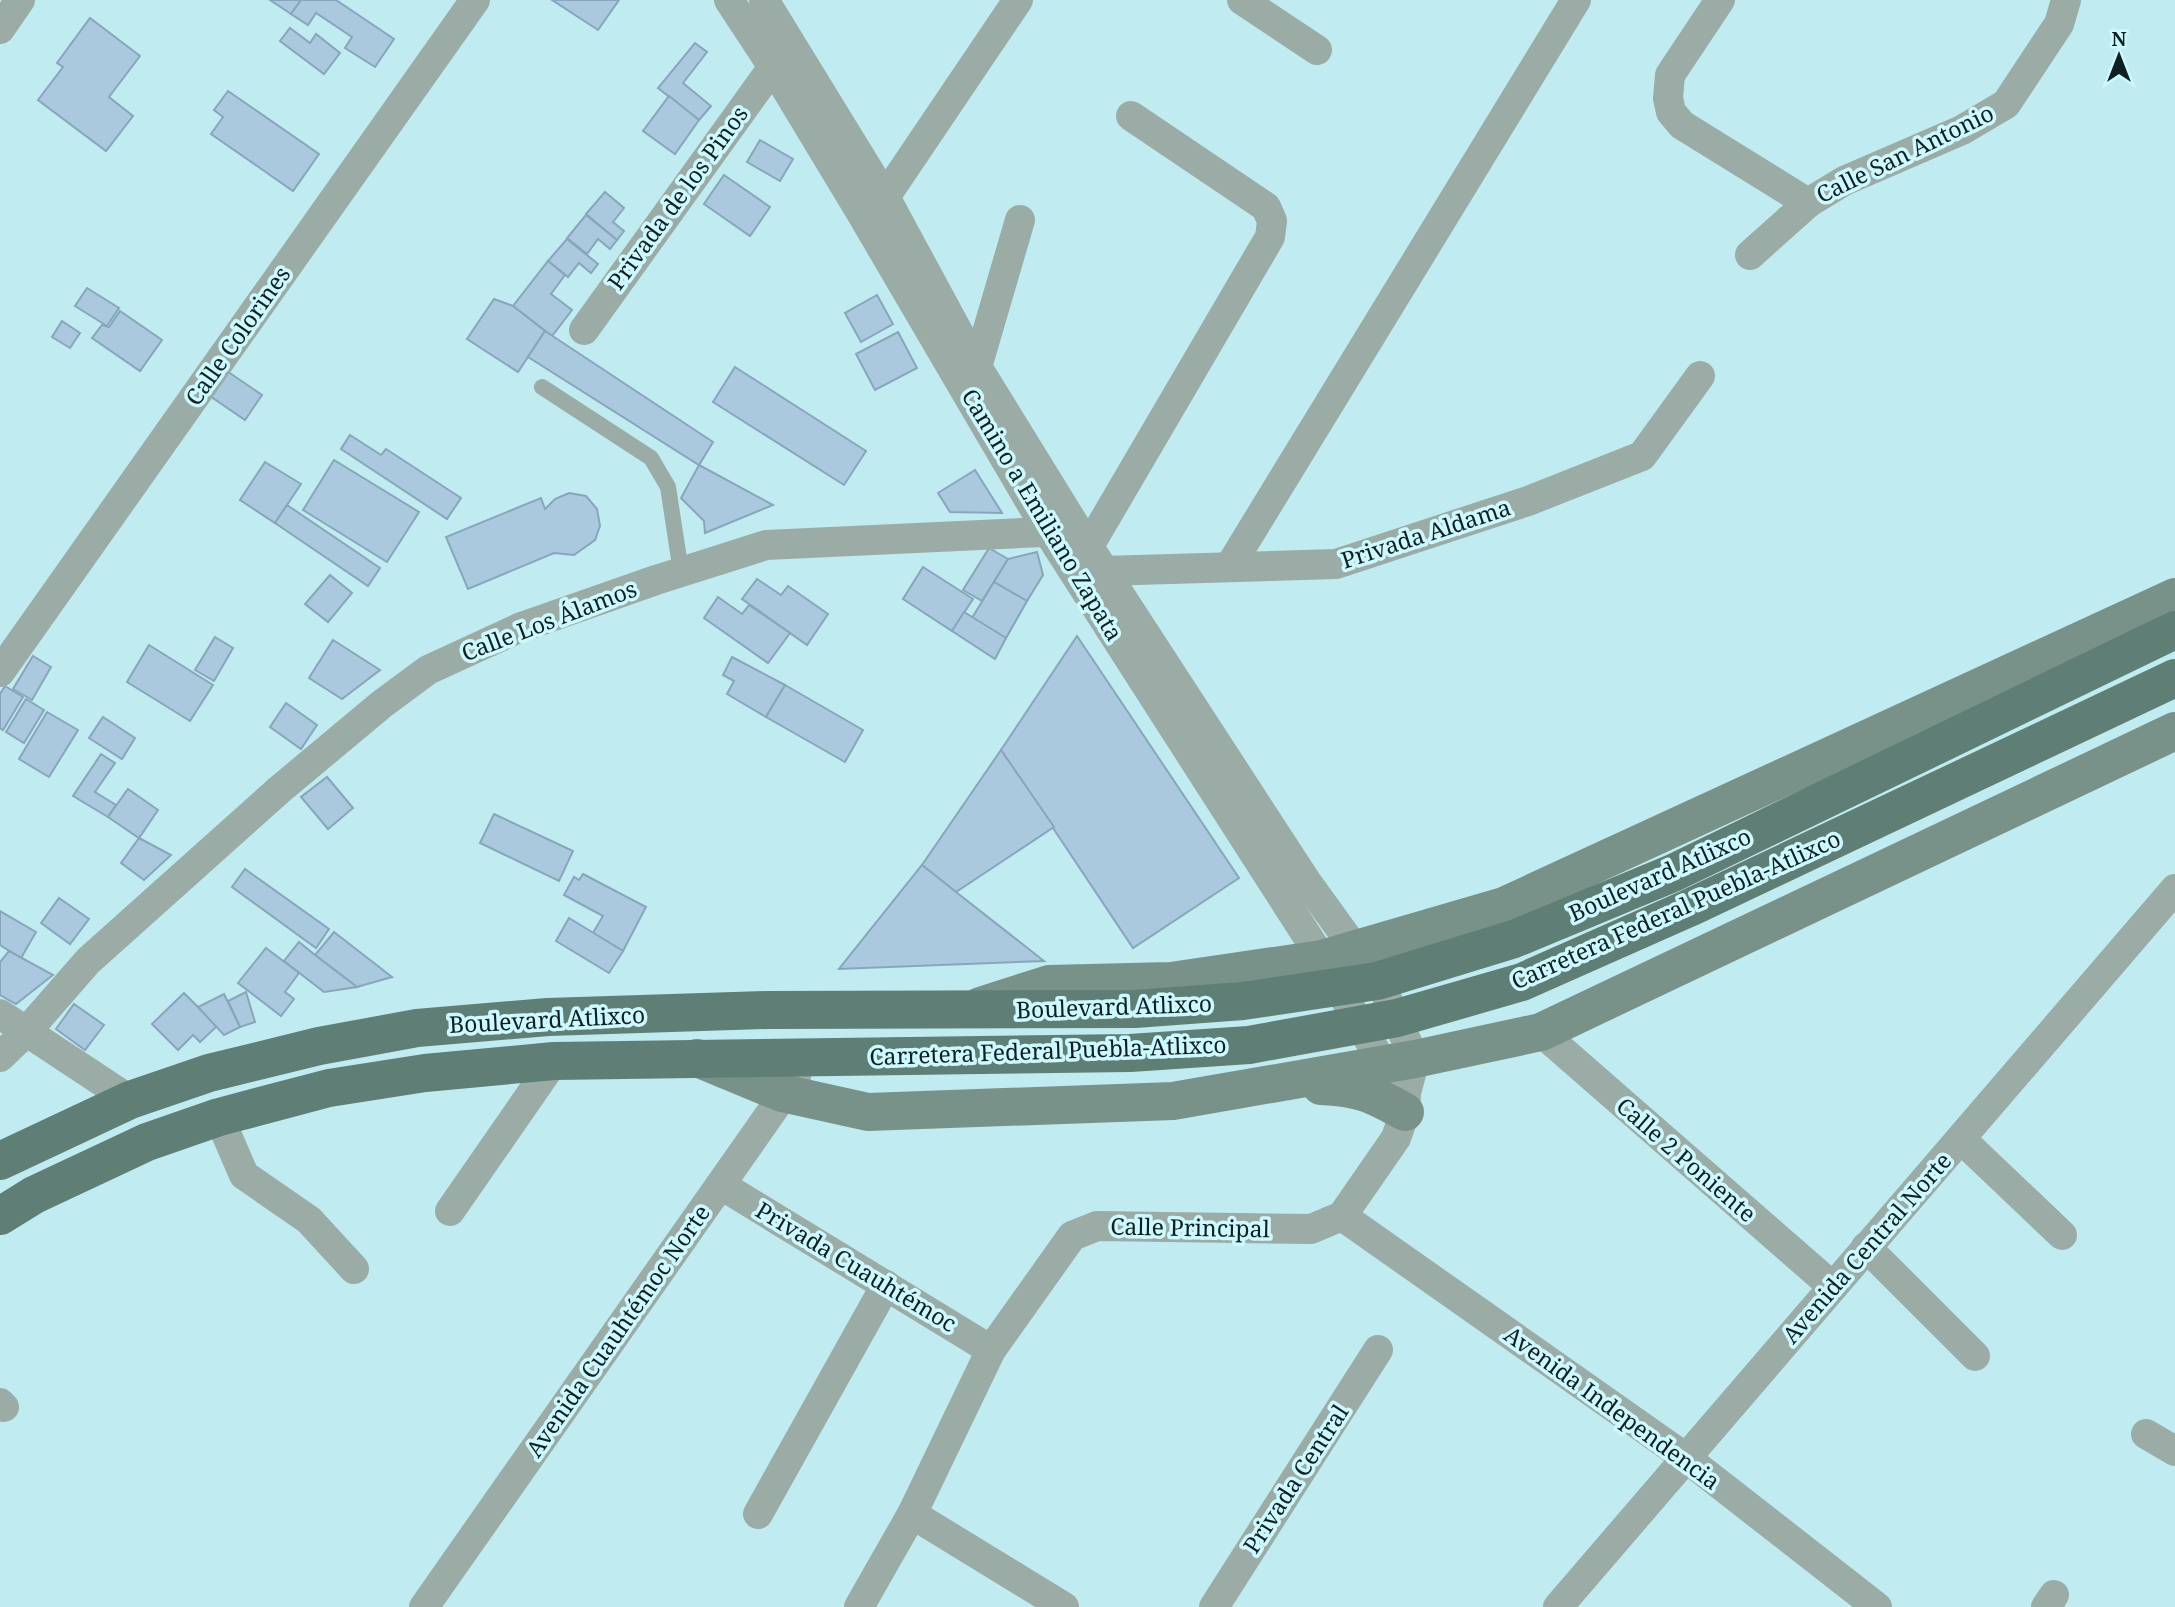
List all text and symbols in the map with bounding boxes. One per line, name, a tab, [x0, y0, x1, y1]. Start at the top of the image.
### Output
north arrow	[2084, 21, 2154, 91]
text: N	[2112, 26, 2127, 52]
street label: Calle San Antonio	[1810, 96, 1999, 210]
street label: Privada de los Pinos	[600, 99, 755, 296]
street label: Calle Colorines	[177, 259, 297, 411]
street label: Camino a Emiliano Zapata	[955, 382, 1131, 647]
street label: Privada Aldama	[1337, 491, 1515, 576]
street label: Calle Los Álamos	[456, 572, 641, 668]
street label: Boulevard Atlixco	[1563, 820, 1756, 929]
street label: Carretera Federal Puebla-Atlixco	[1506, 822, 1845, 996]
street label: Boulevard Atlixco	[1015, 987, 1213, 1025]
street label: Boulevard Atlixco	[448, 998, 646, 1040]
street label: Carretera Federal Puebla-Atlixco	[869, 1028, 1227, 1072]
street label: Calle 2 Poniente	[1610, 1090, 1763, 1229]
street label: Avenida Central Norte	[1774, 1145, 1958, 1350]
street label: Privada Cuauhtémoc	[750, 1193, 963, 1339]
street label: Avenida Cuauhtémoc Norte	[518, 1198, 717, 1463]
street label: Calle Principal	[1110, 1210, 1270, 1244]
street label: Avenida Independencia	[1498, 1318, 1727, 1496]
street label: Privada Central	[1235, 1398, 1355, 1559]

